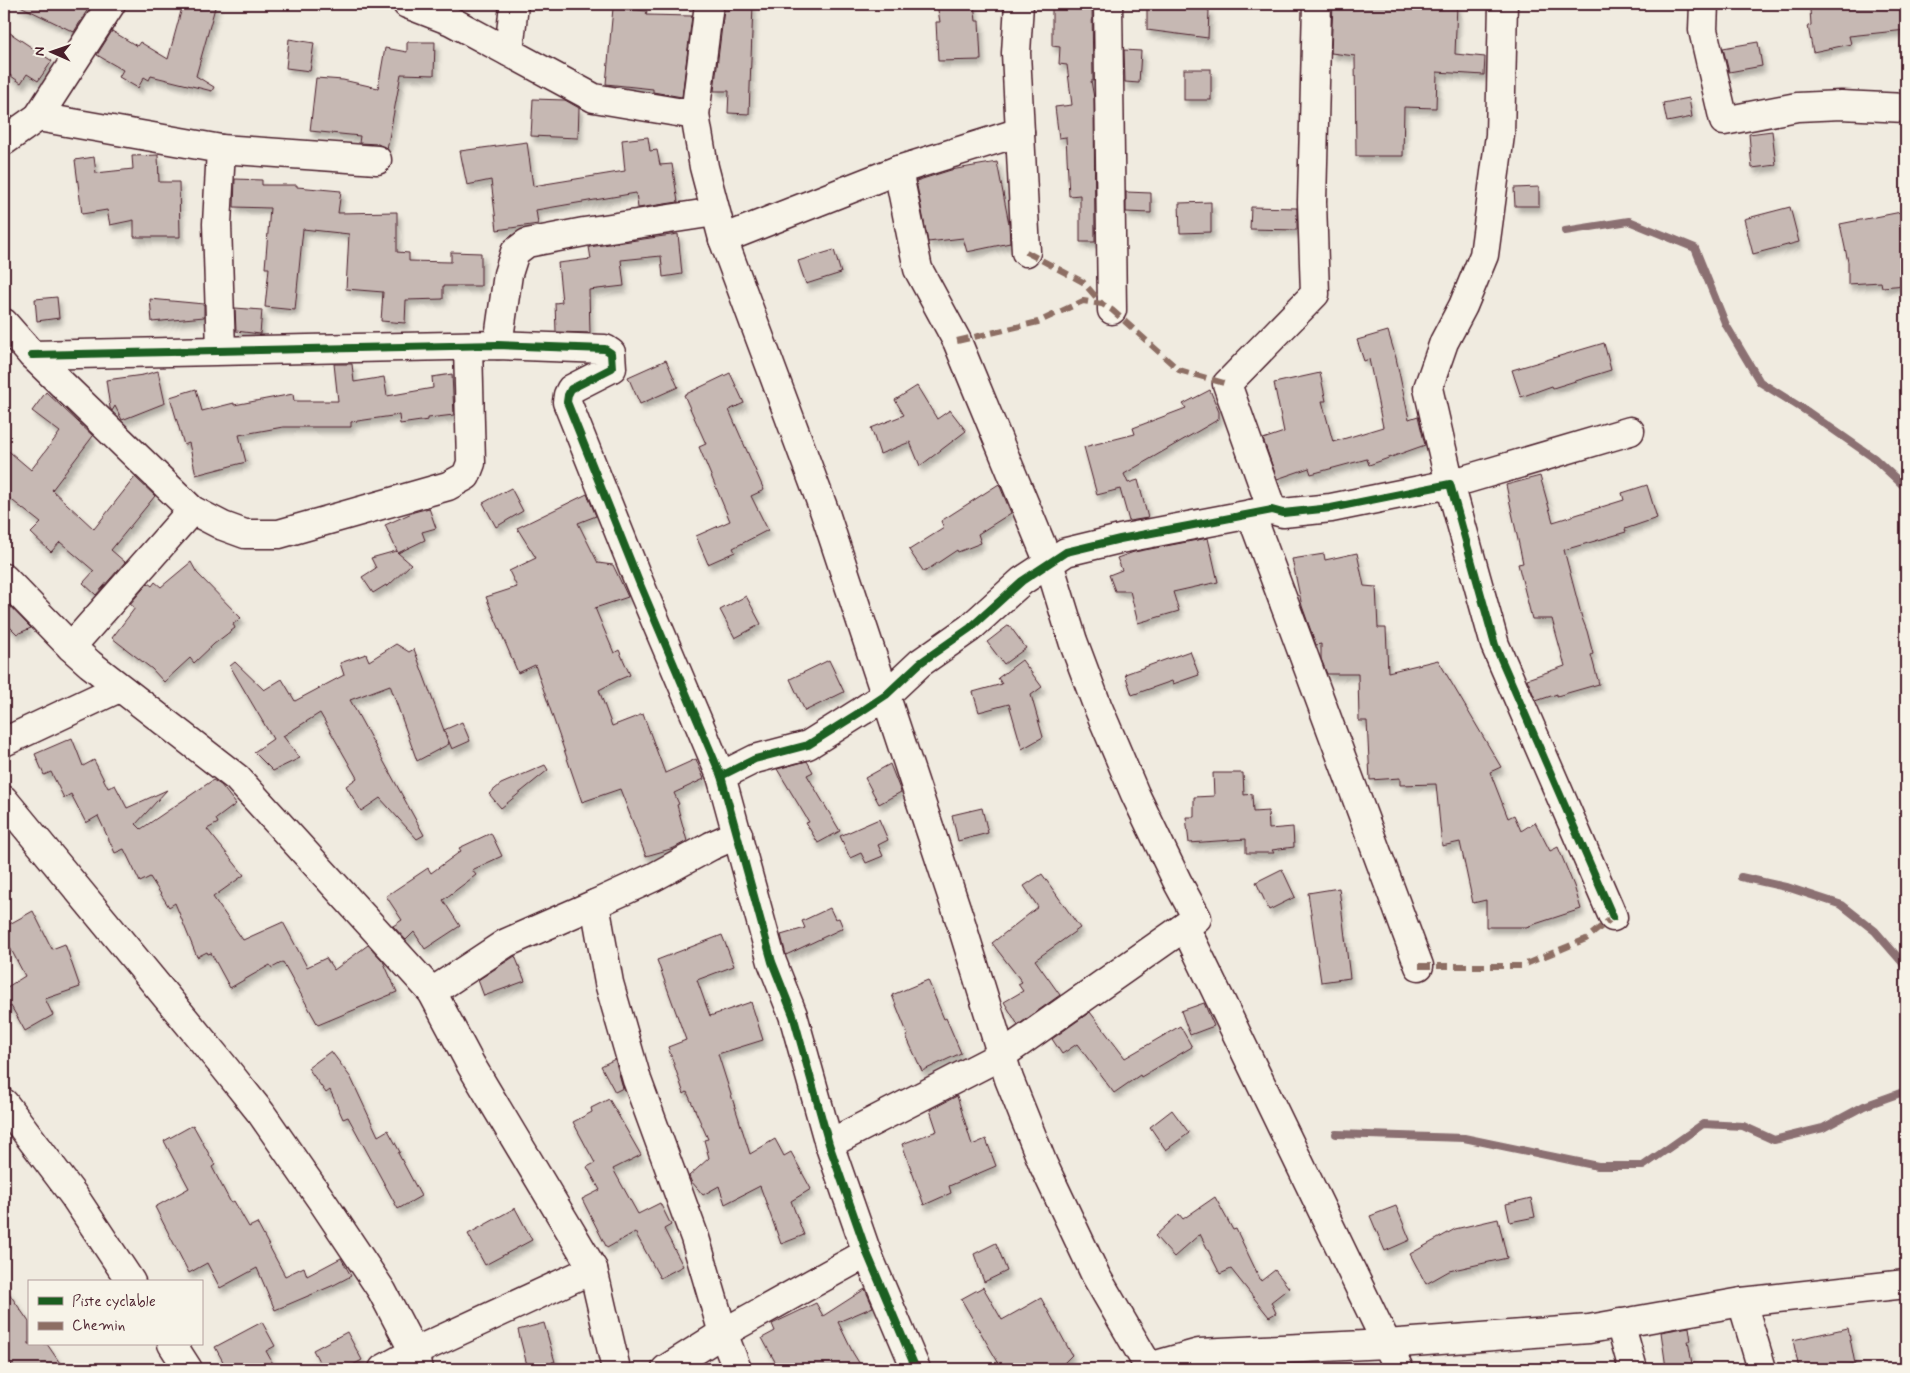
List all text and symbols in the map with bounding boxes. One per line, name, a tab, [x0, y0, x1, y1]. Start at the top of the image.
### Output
north arrow	[28, 28, 78, 78]
text: N	[31, 47, 49, 57]
legend	[28, 1280, 202, 1346]
text: Piste cyclable	[72, 1292, 156, 1312]
text: Chemin	[72, 1316, 125, 1336]

